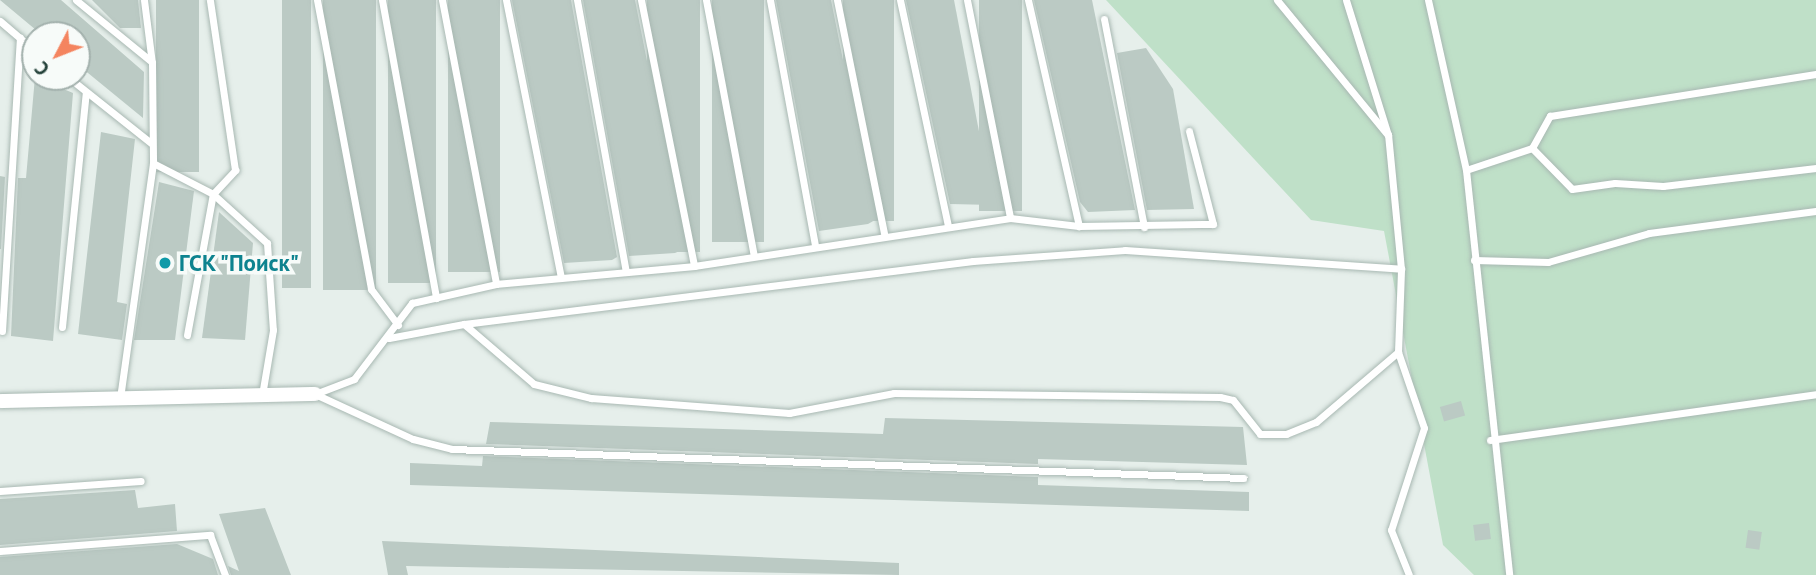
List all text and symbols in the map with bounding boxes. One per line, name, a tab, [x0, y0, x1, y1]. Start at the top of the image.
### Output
north arrow	[21, 21, 91, 91]
text: С	[29, 57, 54, 81]
place label: ГСК "Поиск"	[179, 249, 301, 277]
marker: ГСК "Поиск"	[157, 255, 173, 271]

